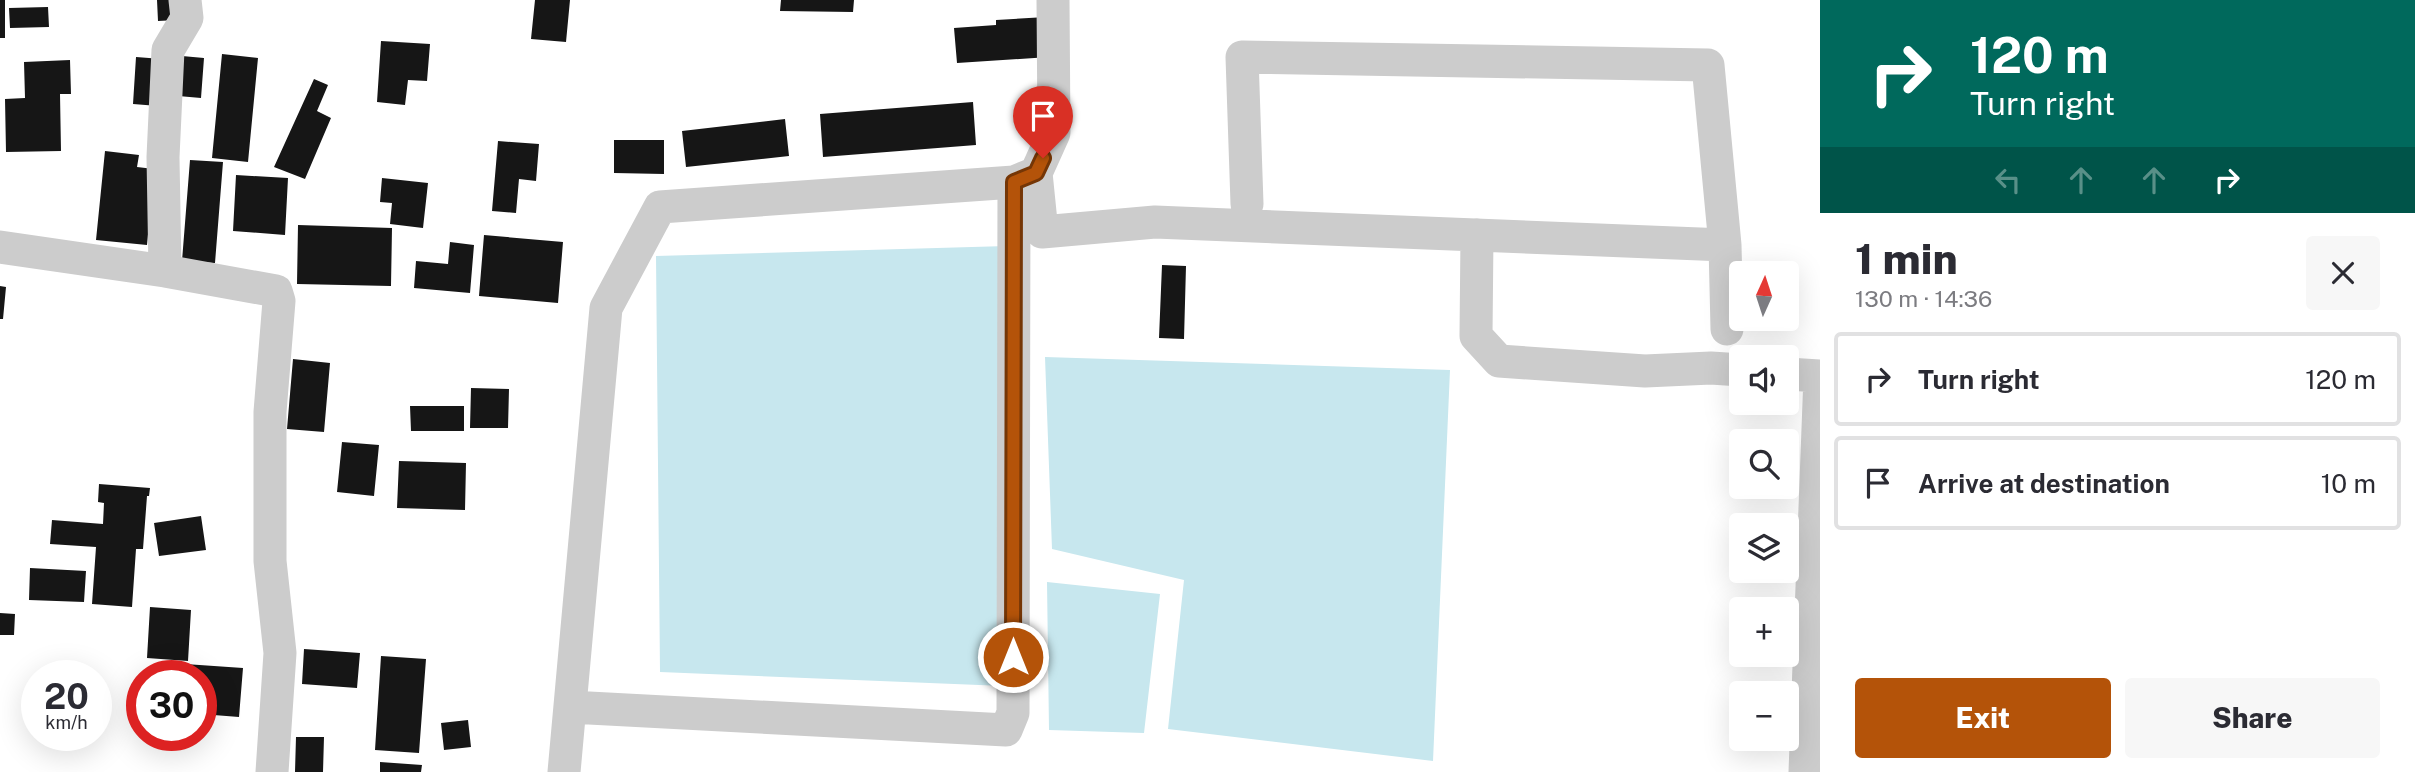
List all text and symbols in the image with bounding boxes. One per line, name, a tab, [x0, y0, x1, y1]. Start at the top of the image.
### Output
text: 120 m	[1970, 26, 2109, 84]
icon: right	[1855, 28, 1946, 119]
text: Turn right	[1970, 85, 2115, 122]
pin	[1013, 86, 1073, 158]
icon: arrive	[1024, 97, 1062, 135]
icon: left	[1989, 161, 2027, 199]
icon: ahead	[2062, 161, 2100, 199]
icon: ahead	[2135, 161, 2173, 199]
icon: right	[2208, 161, 2246, 199]
text: 1 min	[1855, 234, 1958, 283]
button: close	[2306, 236, 2380, 310]
north arrow	[1729, 261, 1799, 331]
map controls	[1729, 261, 1799, 751]
text: 130 m · 14:36	[1855, 285, 1992, 312]
button: sound	[1729, 345, 1799, 415]
icon: right	[1859, 360, 1897, 398]
text: Turn right	[1918, 364, 2040, 395]
text: 120 m	[2305, 364, 2376, 395]
button: search	[1729, 429, 1799, 499]
icon: arrive	[1859, 464, 1897, 502]
text: Arrive at destination	[1918, 468, 2170, 499]
text: 10 m	[2321, 468, 2376, 499]
button: layers	[1729, 513, 1799, 583]
button: +	[1729, 597, 1799, 667]
position arrow	[976, 620, 1050, 694]
speed limit sign: 30	[126, 660, 217, 751]
text: 20	[44, 676, 89, 717]
button: Exit	[1855, 678, 2111, 758]
button: Share	[2125, 678, 2380, 758]
button: −	[1729, 681, 1799, 751]
text: km/h	[45, 712, 88, 733]

